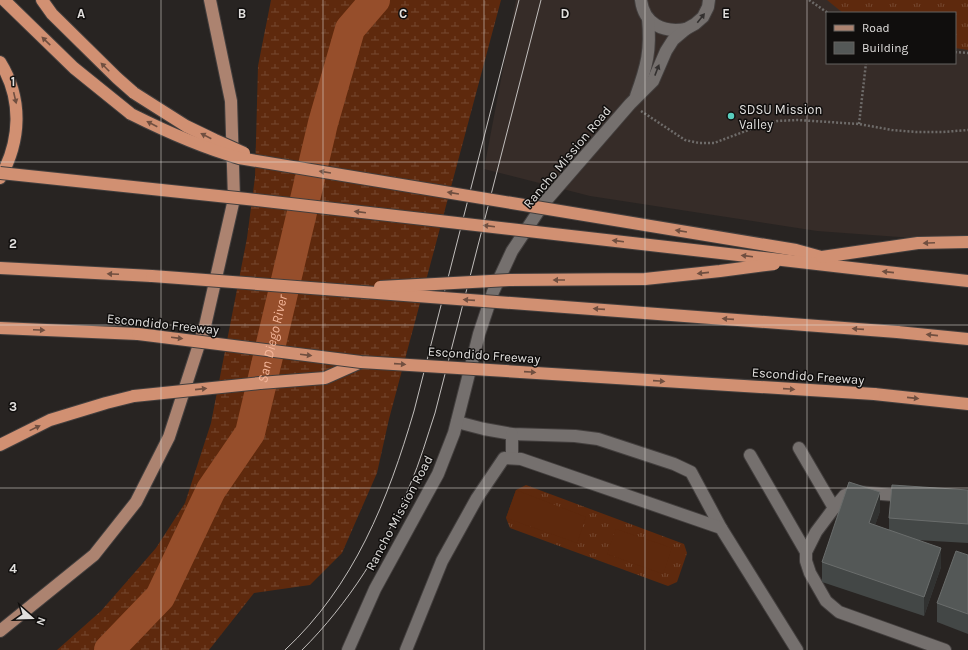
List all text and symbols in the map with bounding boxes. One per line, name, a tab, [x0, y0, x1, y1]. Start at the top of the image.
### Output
text: A	[77, 6, 85, 21]
text: B	[238, 6, 246, 21]
text: C	[399, 6, 407, 21]
text: D	[561, 6, 570, 21]
text: E	[722, 6, 730, 21]
one-way arrow	[697, 12, 705, 23]
legend	[826, 12, 956, 64]
text: Road	[862, 21, 890, 35]
one-way arrow	[41, 36, 51, 46]
text: Building	[862, 41, 909, 55]
one-way arrow	[100, 62, 110, 71]
one-way arrow	[655, 64, 661, 76]
text: 1	[11, 74, 15, 89]
one-way arrow	[12, 92, 18, 104]
place label: SDSU Mission Valley	[739, 102, 822, 132]
street label: Rancho Mission Road	[520, 103, 614, 211]
marker: SDSU Mission Valley	[726, 111, 736, 121]
one-way arrow	[146, 121, 157, 128]
one-way arrow	[200, 133, 212, 139]
one-way arrow	[319, 169, 331, 175]
one-way arrow	[447, 189, 459, 195]
one-way arrow	[354, 208, 366, 215]
one-way arrow	[483, 223, 495, 230]
one-way arrow	[675, 227, 687, 233]
text: 2	[9, 236, 17, 251]
one-way arrow	[612, 238, 624, 244]
one-way arrow	[922, 240, 935, 246]
one-way arrow	[741, 253, 753, 259]
one-way arrow	[882, 269, 894, 275]
one-way arrow	[697, 270, 709, 276]
one-way arrow	[107, 271, 119, 278]
one-way arrow	[553, 276, 565, 283]
water label: San Diego River	[254, 292, 291, 385]
one-way arrow	[463, 296, 475, 303]
one-way arrow	[593, 306, 605, 313]
street label: Escondido Freeway	[106, 311, 220, 337]
one-way arrow	[722, 316, 734, 323]
one-way arrow	[852, 325, 864, 332]
one-way arrow	[33, 326, 45, 333]
one-way arrow	[926, 332, 938, 339]
one-way arrow	[171, 335, 183, 342]
street label: Escondido Freeway	[427, 344, 541, 366]
one-way arrow	[300, 352, 312, 358]
one-way arrow	[394, 361, 406, 368]
street label: Escondido Freeway	[751, 365, 865, 387]
one-way arrow	[524, 369, 536, 376]
one-way arrow	[653, 377, 665, 384]
one-way arrow	[783, 385, 795, 392]
one-way arrow	[195, 386, 207, 393]
one-way arrow	[907, 395, 919, 402]
text: 3	[9, 399, 17, 414]
one-way arrow	[29, 425, 41, 431]
street label: Rancho Mission Road	[362, 453, 436, 573]
text: 4	[9, 561, 17, 576]
north arrow	[12, 598, 52, 638]
text: N	[33, 615, 48, 627]

